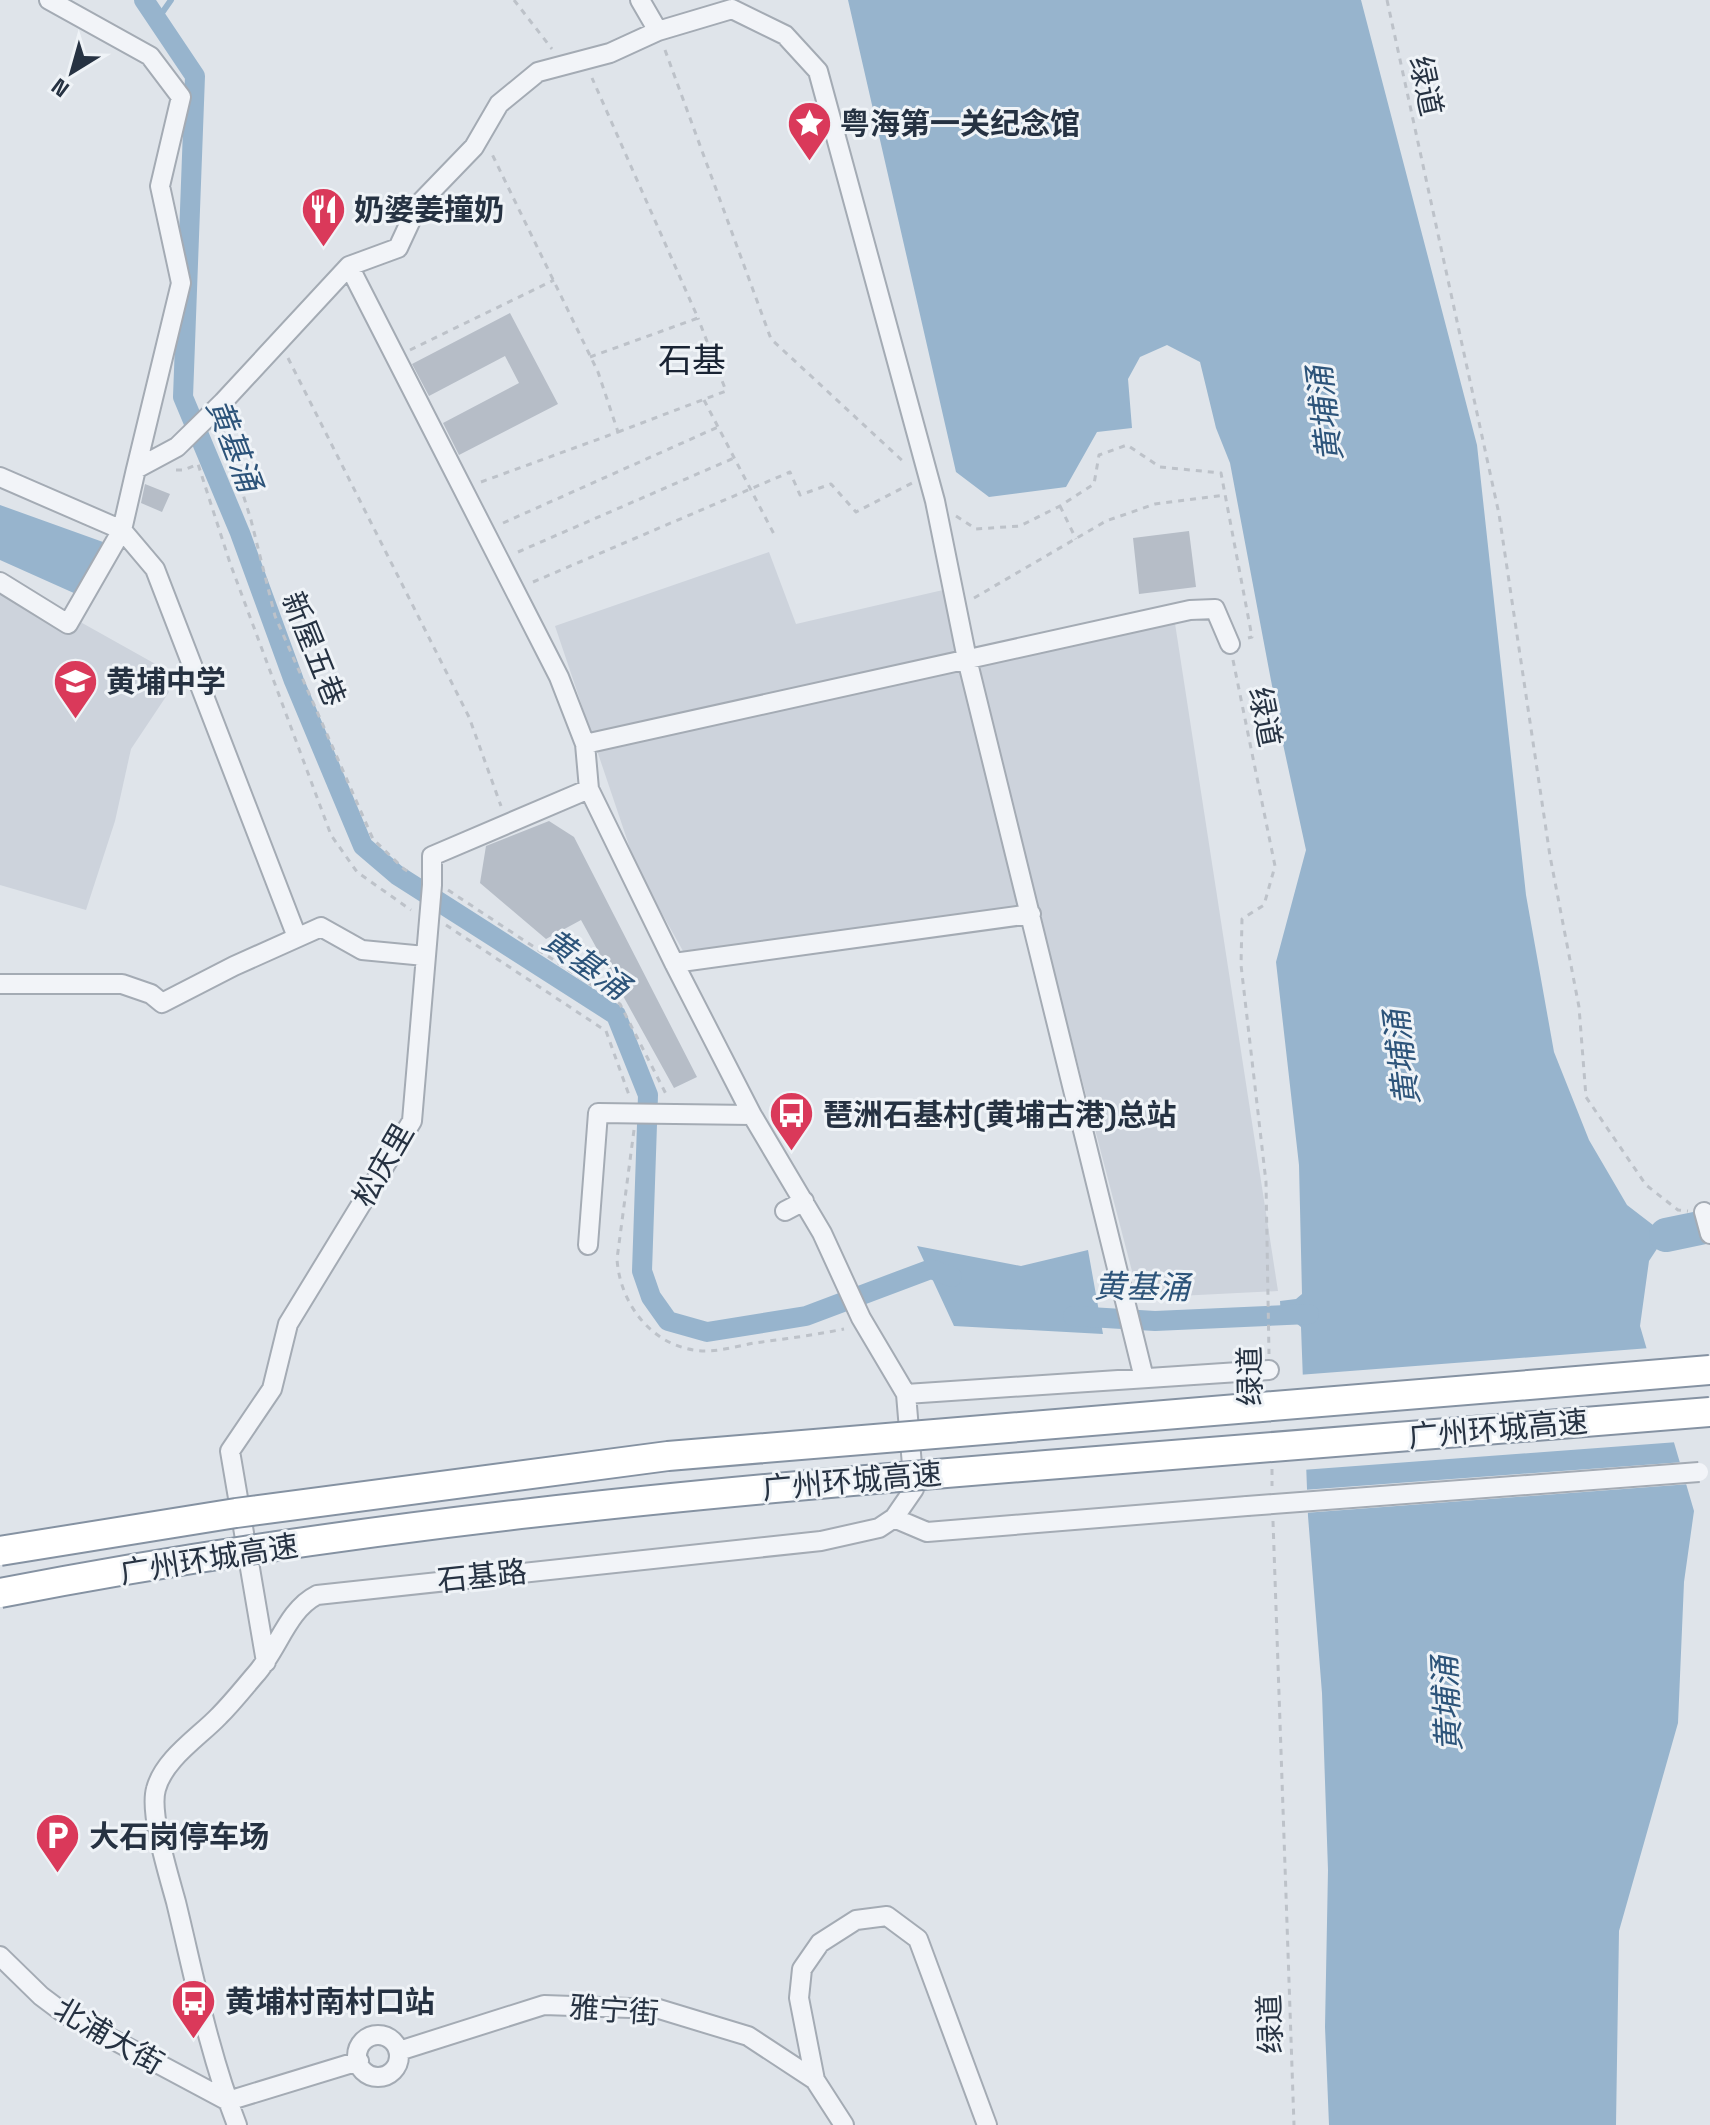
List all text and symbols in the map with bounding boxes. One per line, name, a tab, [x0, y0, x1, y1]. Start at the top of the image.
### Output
north arrow	[32, 32, 112, 112]
street label: 绿道	[1401, 53, 1451, 119]
text: N	[46, 72, 74, 104]
place icon: 粤海第一关纪念馆	[785, 99, 833, 162]
place label: 粤海第一关纪念馆	[840, 104, 1080, 143]
restaurant icon: 奶婆姜撞奶	[299, 185, 347, 248]
place label: 奶婆姜撞奶	[354, 190, 504, 229]
district label: 石基	[658, 339, 726, 382]
water label: 黄埔涌	[1299, 361, 1351, 464]
water label: 黄基涌	[198, 393, 271, 500]
street label: 新屋五巷	[273, 586, 355, 712]
school or university icon: 黄埔中学	[51, 657, 99, 720]
place label: 黄埔中学	[106, 662, 226, 701]
street label: 绿道	[1240, 684, 1290, 750]
water label: 黄基涌	[535, 920, 639, 1010]
water label: 黄埔涌	[1376, 1005, 1428, 1108]
bus stop icon: 琶洲石基村(黄埔古港)总站	[768, 1090, 816, 1153]
place label: 琶洲石基村(黄埔古港)总站	[823, 1095, 1177, 1134]
street label: 松庆里	[344, 1116, 422, 1214]
water label: 黄基涌	[1094, 1266, 1193, 1308]
street label: 绿道	[1230, 1346, 1270, 1406]
street label: 广州环城高速	[1407, 1402, 1589, 1456]
street label: 广州环城高速	[761, 1454, 943, 1508]
street label: 广州环城高速	[117, 1526, 301, 1592]
street label: 石基路	[435, 1552, 529, 1600]
water label: 黄埔涌	[1424, 1652, 1469, 1753]
parking icon: 大石岗停车场	[34, 1812, 82, 1875]
place label: 大石岗停车场	[89, 1817, 269, 1856]
bus stop icon: 黄埔村南村口站	[170, 1977, 218, 2040]
place label: 黄埔村南村口站	[225, 1982, 435, 2021]
street label: 雅宁街	[568, 1987, 660, 2033]
street label: 北浦大街	[47, 1989, 171, 2083]
street label: 绿道	[1249, 1993, 1291, 2055]

